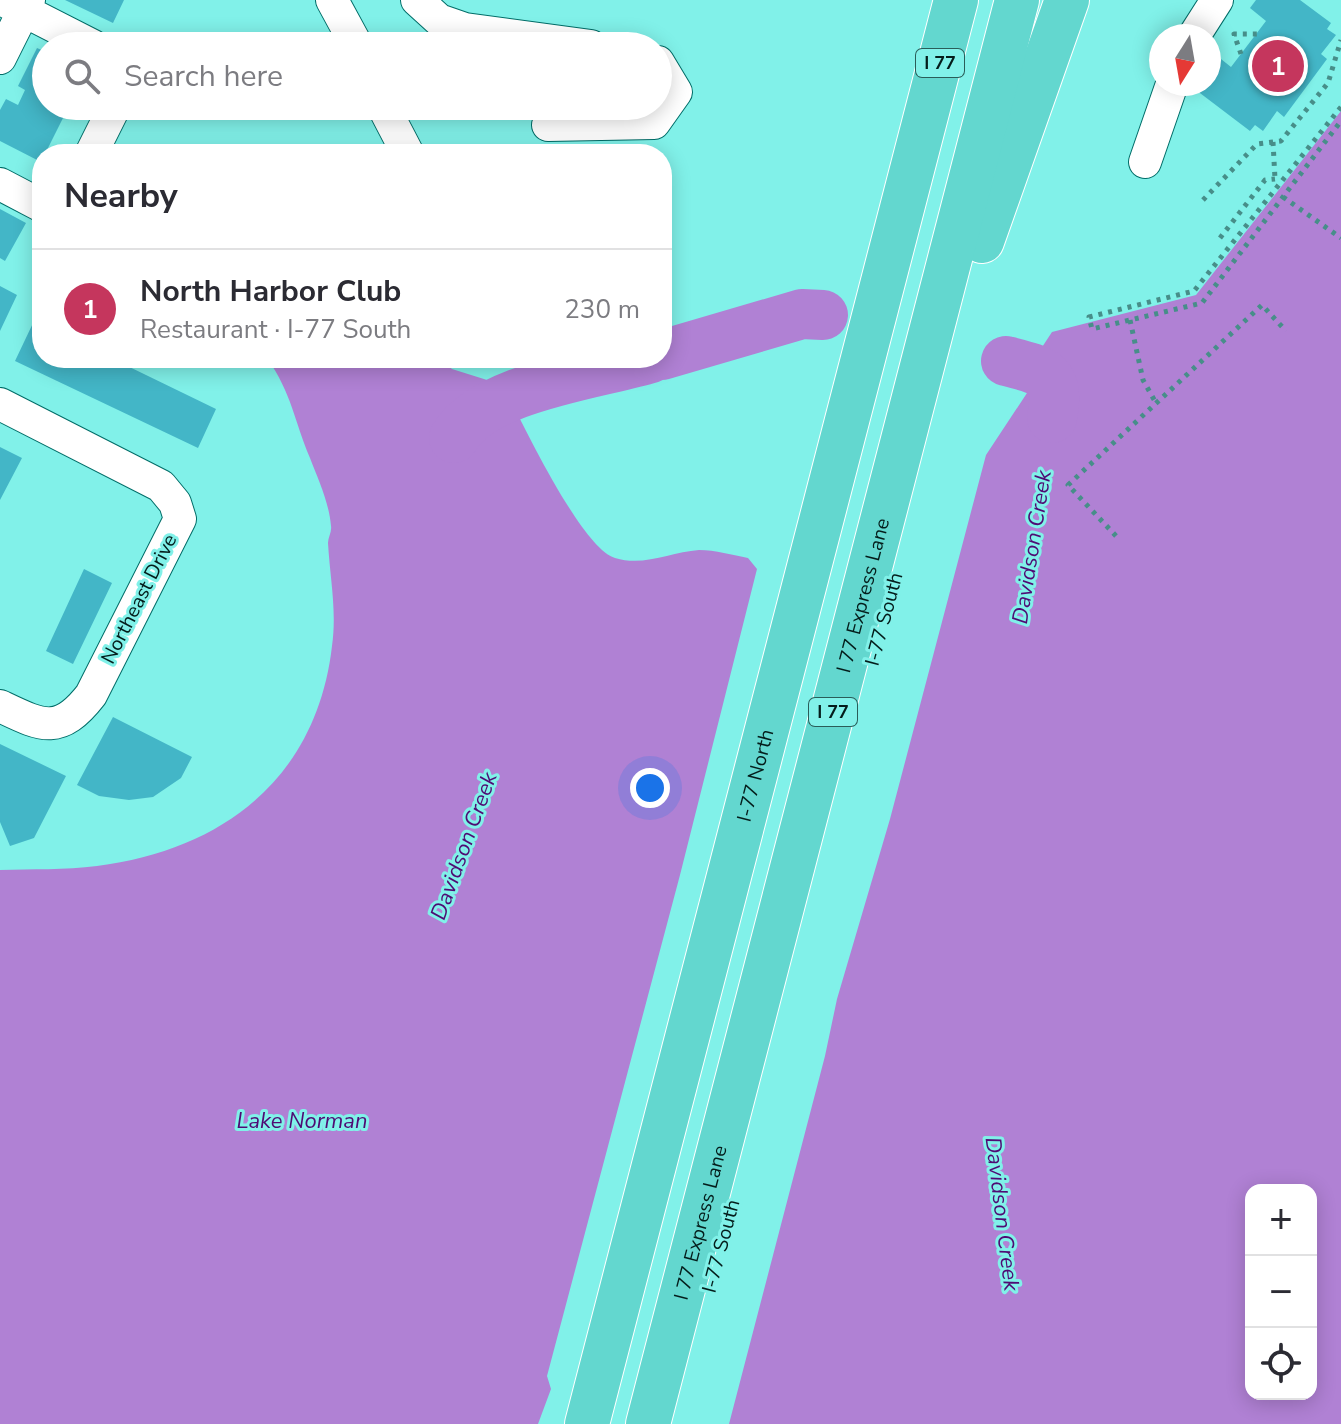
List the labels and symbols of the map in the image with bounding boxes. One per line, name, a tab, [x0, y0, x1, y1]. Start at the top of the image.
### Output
north arrow	[1149, 24, 1221, 96]
pin: 1	[1252, 36, 1304, 96]
road number: I 77	[916, 49, 964, 77]
water label: Davidson Creek	[1005, 467, 1059, 626]
street label: I 77 Express Lane	[830, 515, 896, 676]
street label: Northeast Drive	[95, 529, 183, 669]
street label: I-77 South	[859, 569, 909, 669]
road number: I 77	[809, 698, 857, 726]
street label: I-77 North	[730, 726, 780, 825]
water label: Davidson Creek	[423, 767, 505, 924]
your location	[630, 768, 670, 808]
water label: Lake Norman	[236, 1106, 368, 1136]
water label: Davidson Creek	[978, 1135, 1026, 1294]
street label: I 77 Express Lane	[667, 1142, 733, 1303]
street label: I-77 South	[696, 1196, 746, 1296]

